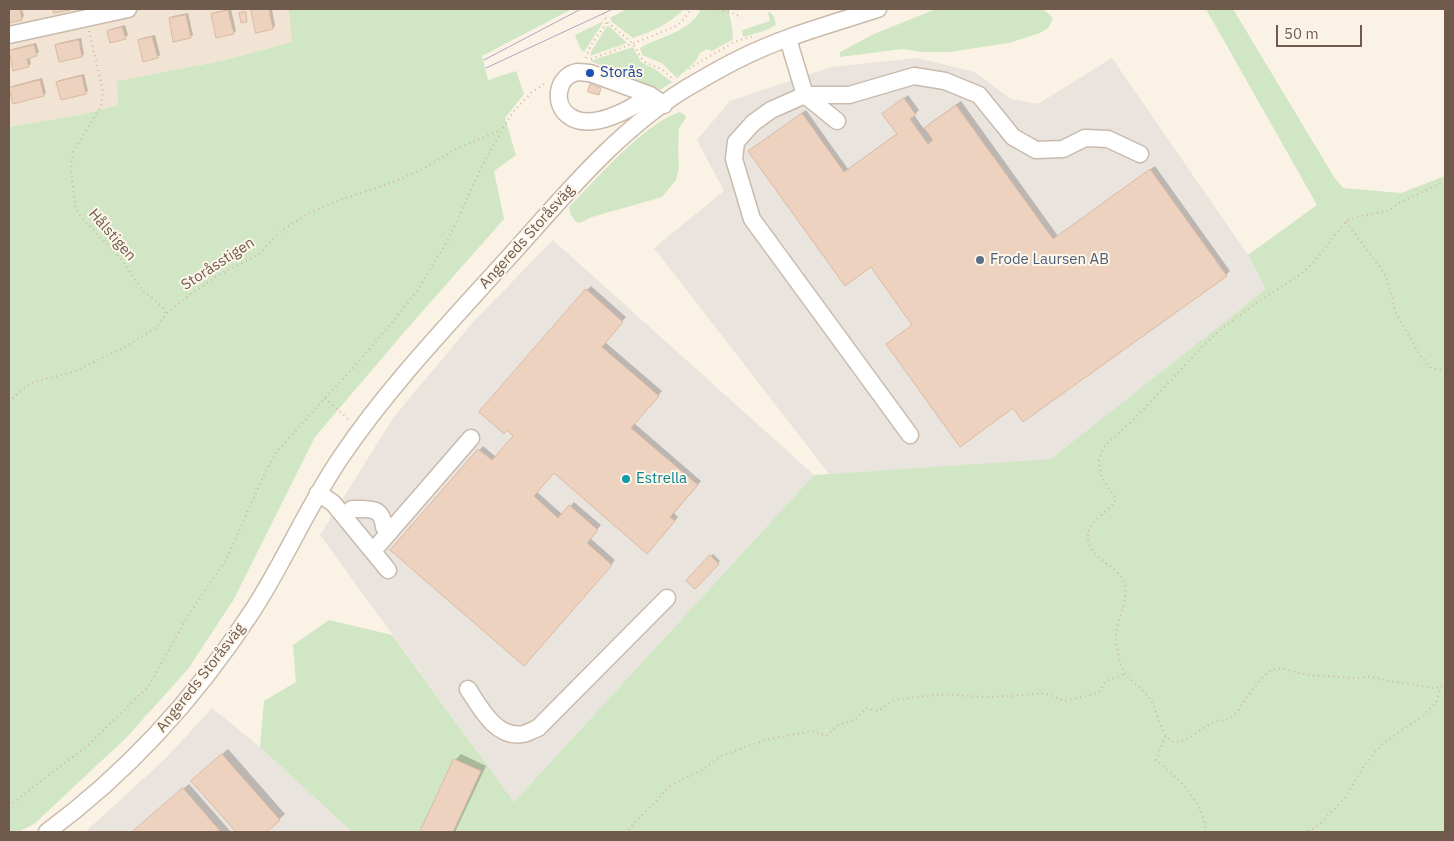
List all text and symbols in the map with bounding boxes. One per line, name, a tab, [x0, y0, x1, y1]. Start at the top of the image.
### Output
scale bar	[1279, 15, 1365, 47]
text: 50 m	[1284, 24, 1319, 43]
place label: Storås	[600, 64, 643, 82]
marker: Storås	[584, 67, 596, 79]
street label: Angereds Storåsväg	[476, 181, 578, 293]
street label: Hålstigen	[84, 205, 140, 265]
street label: Storåsstigen	[178, 234, 258, 294]
place label: Frode Laursen AB	[990, 251, 1109, 269]
marker: Frode Laursen AB	[974, 254, 986, 266]
place label: Estrella	[636, 470, 687, 488]
marker: Estrella	[620, 473, 632, 485]
street label: Angereds Storåsväg	[153, 620, 249, 736]

